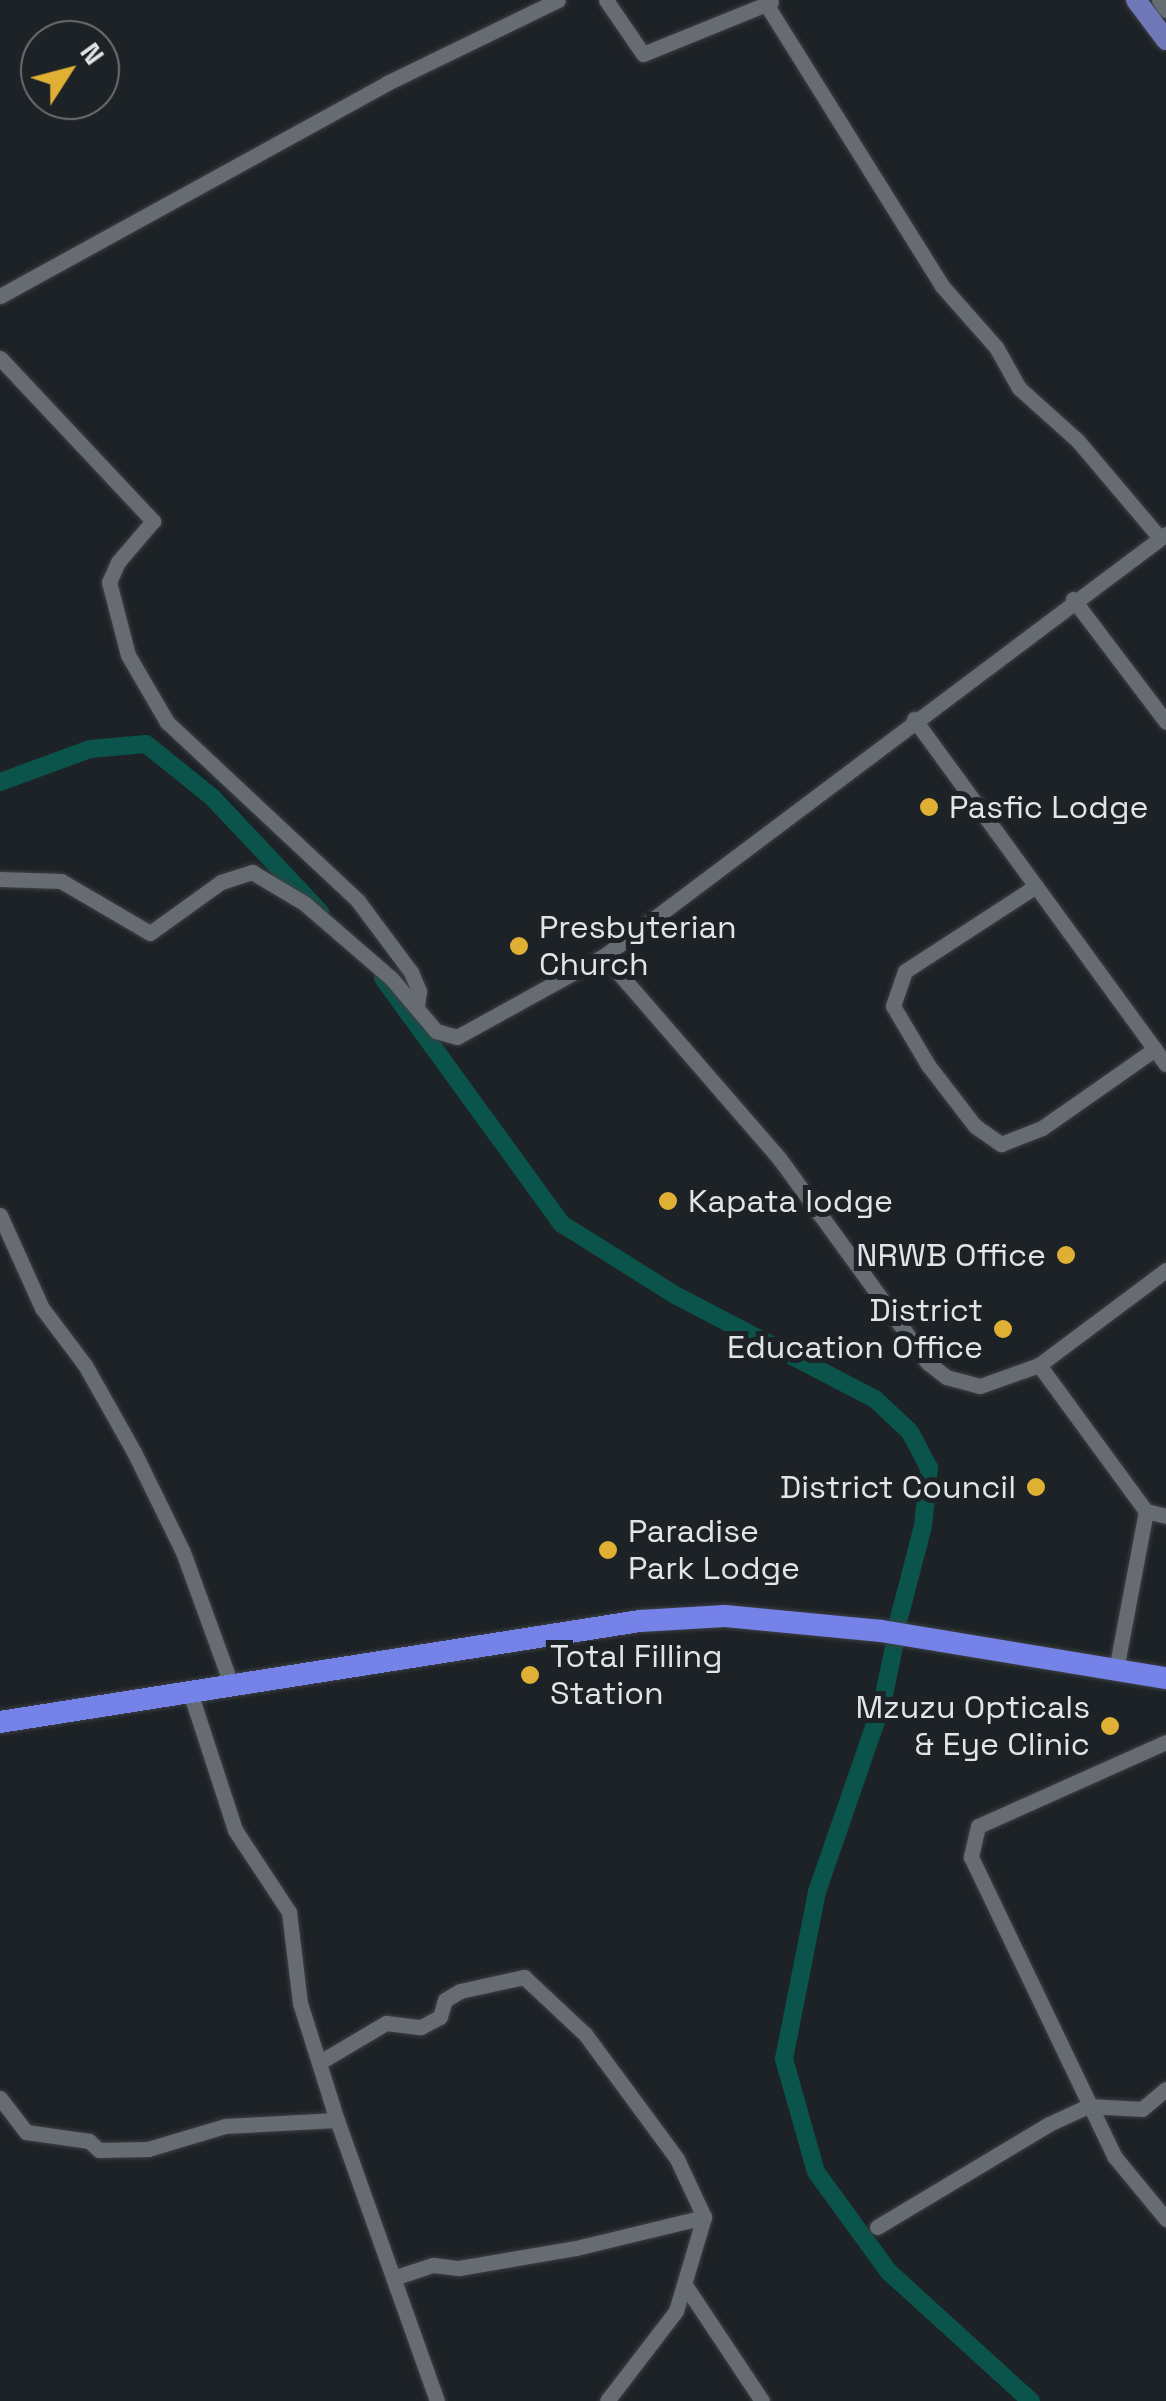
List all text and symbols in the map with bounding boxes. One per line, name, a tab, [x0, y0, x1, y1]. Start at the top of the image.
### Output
north arrow	[20, 20, 120, 120]
text: N	[73, 35, 113, 72]
place label: Pasfic Lodge	[949, 788, 1148, 826]
marker: Pasfic Lodge	[918, 796, 940, 818]
place label: Presbyterian Church	[539, 909, 737, 984]
marker: Presbyterian Church	[508, 935, 530, 957]
place label: Kapata lodge	[688, 1182, 893, 1220]
marker: Kapata lodge	[657, 1190, 679, 1212]
place label: NRWB Office	[856, 1236, 1046, 1274]
marker: NRWB Office	[1055, 1244, 1077, 1266]
place label: District Education Office	[727, 1292, 983, 1367]
marker: District Education Office	[992, 1318, 1014, 1340]
place label: District Council	[780, 1468, 1016, 1506]
marker: District Council	[1025, 1476, 1047, 1498]
place label: Paradise Park Lodge	[628, 1513, 800, 1588]
marker: Paradise Park Lodge	[597, 1539, 619, 1561]
place label: Total Filling Station	[550, 1638, 723, 1713]
marker: Total Filling Station	[519, 1664, 541, 1686]
place label: Mzuzu Opticals & Eye Clinic	[855, 1689, 1090, 1764]
marker: Mzuzu Opticals & Eye Clinic	[1099, 1715, 1121, 1737]

